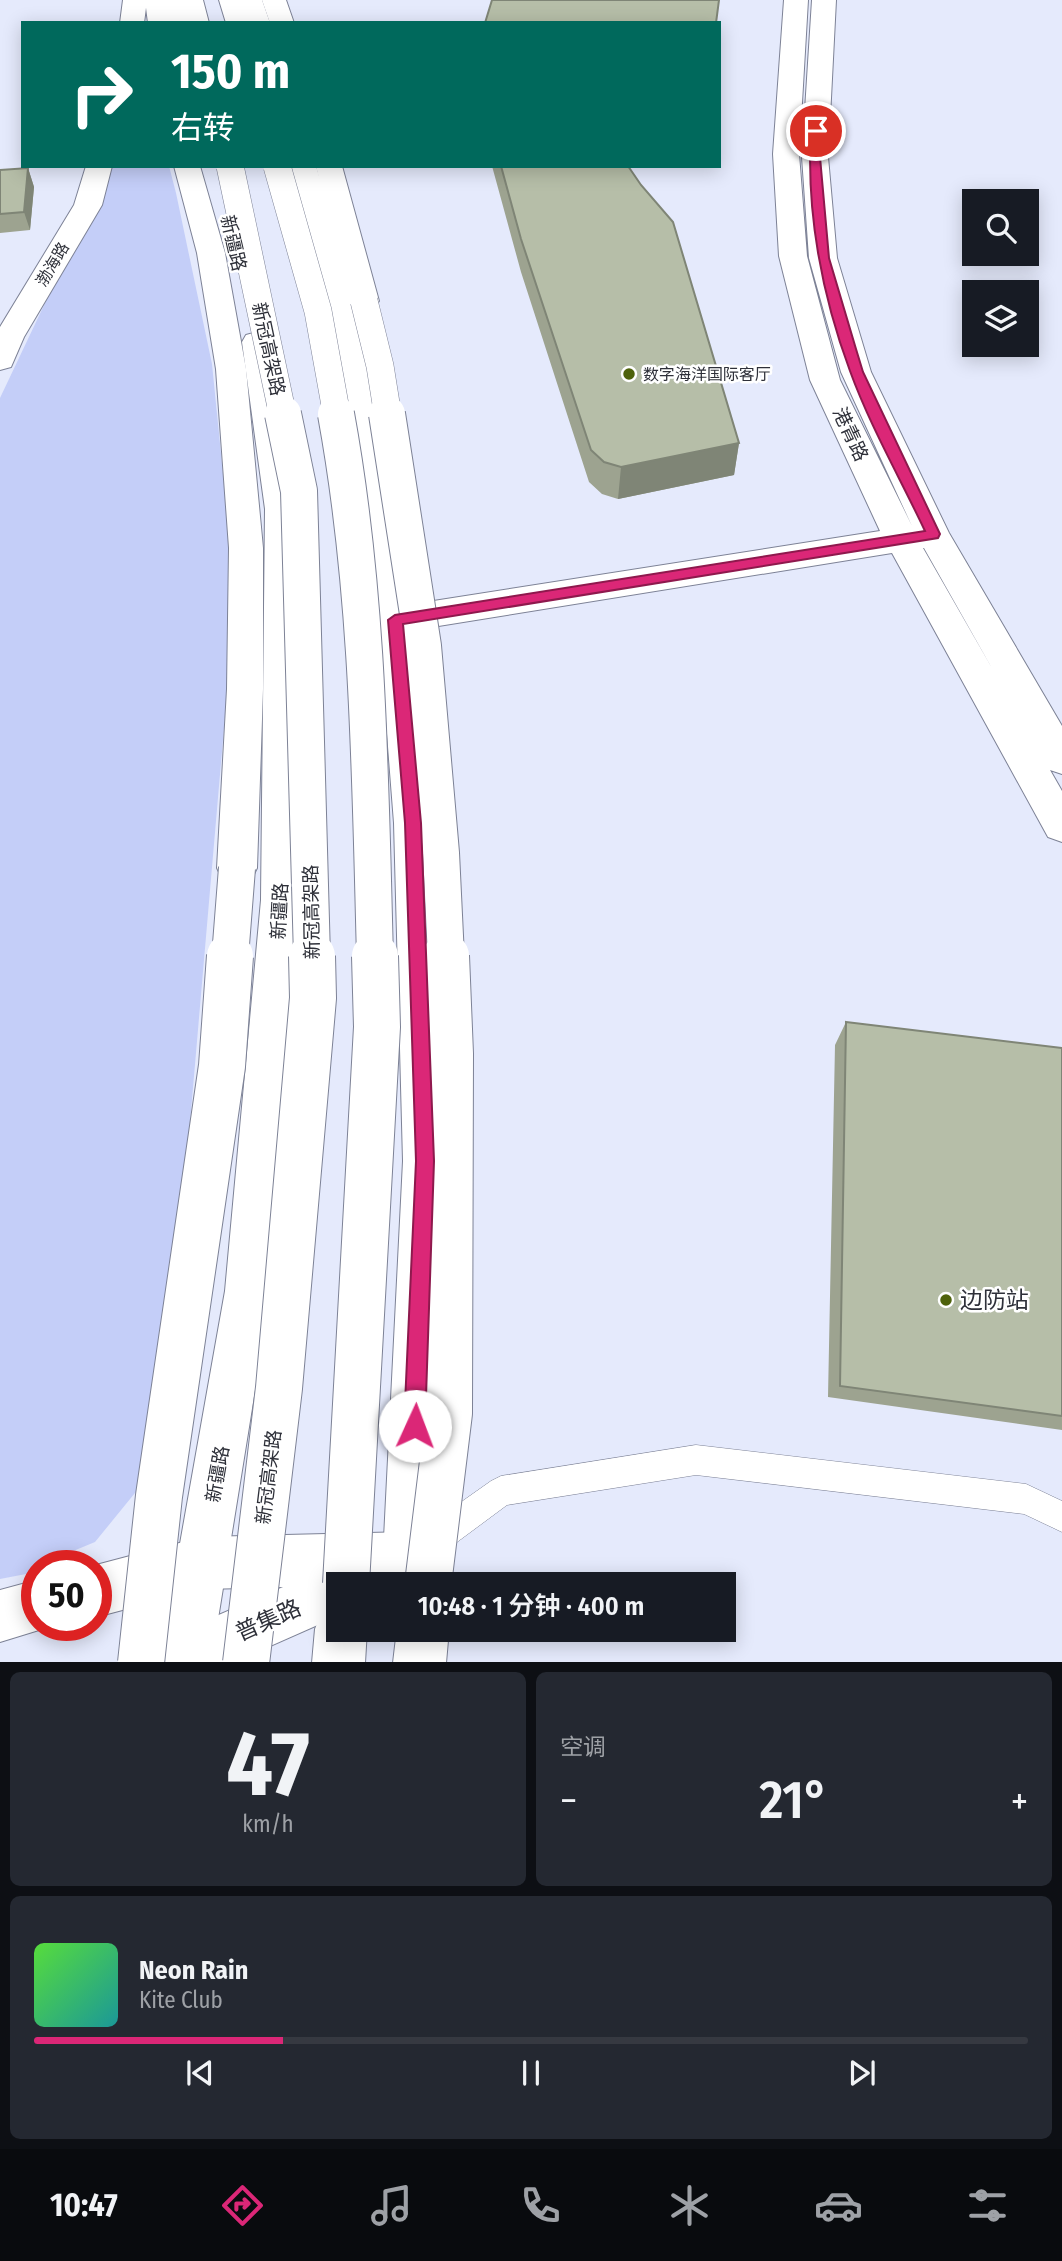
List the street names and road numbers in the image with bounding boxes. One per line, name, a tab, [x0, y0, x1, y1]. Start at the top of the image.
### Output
street label: 新疆路	[216, 213, 251, 273]
street label: 渤海路	[32, 239, 73, 290]
street label: 新冠高架路	[247, 300, 290, 398]
street label: 港青路	[828, 404, 873, 465]
street label: 新冠高架路	[299, 864, 324, 960]
street label: 新疆路	[267, 882, 292, 940]
street label: 新冠高架路	[251, 1429, 286, 1526]
street label: 新疆路	[201, 1444, 234, 1504]
street label: 普集路	[231, 1593, 305, 1647]

